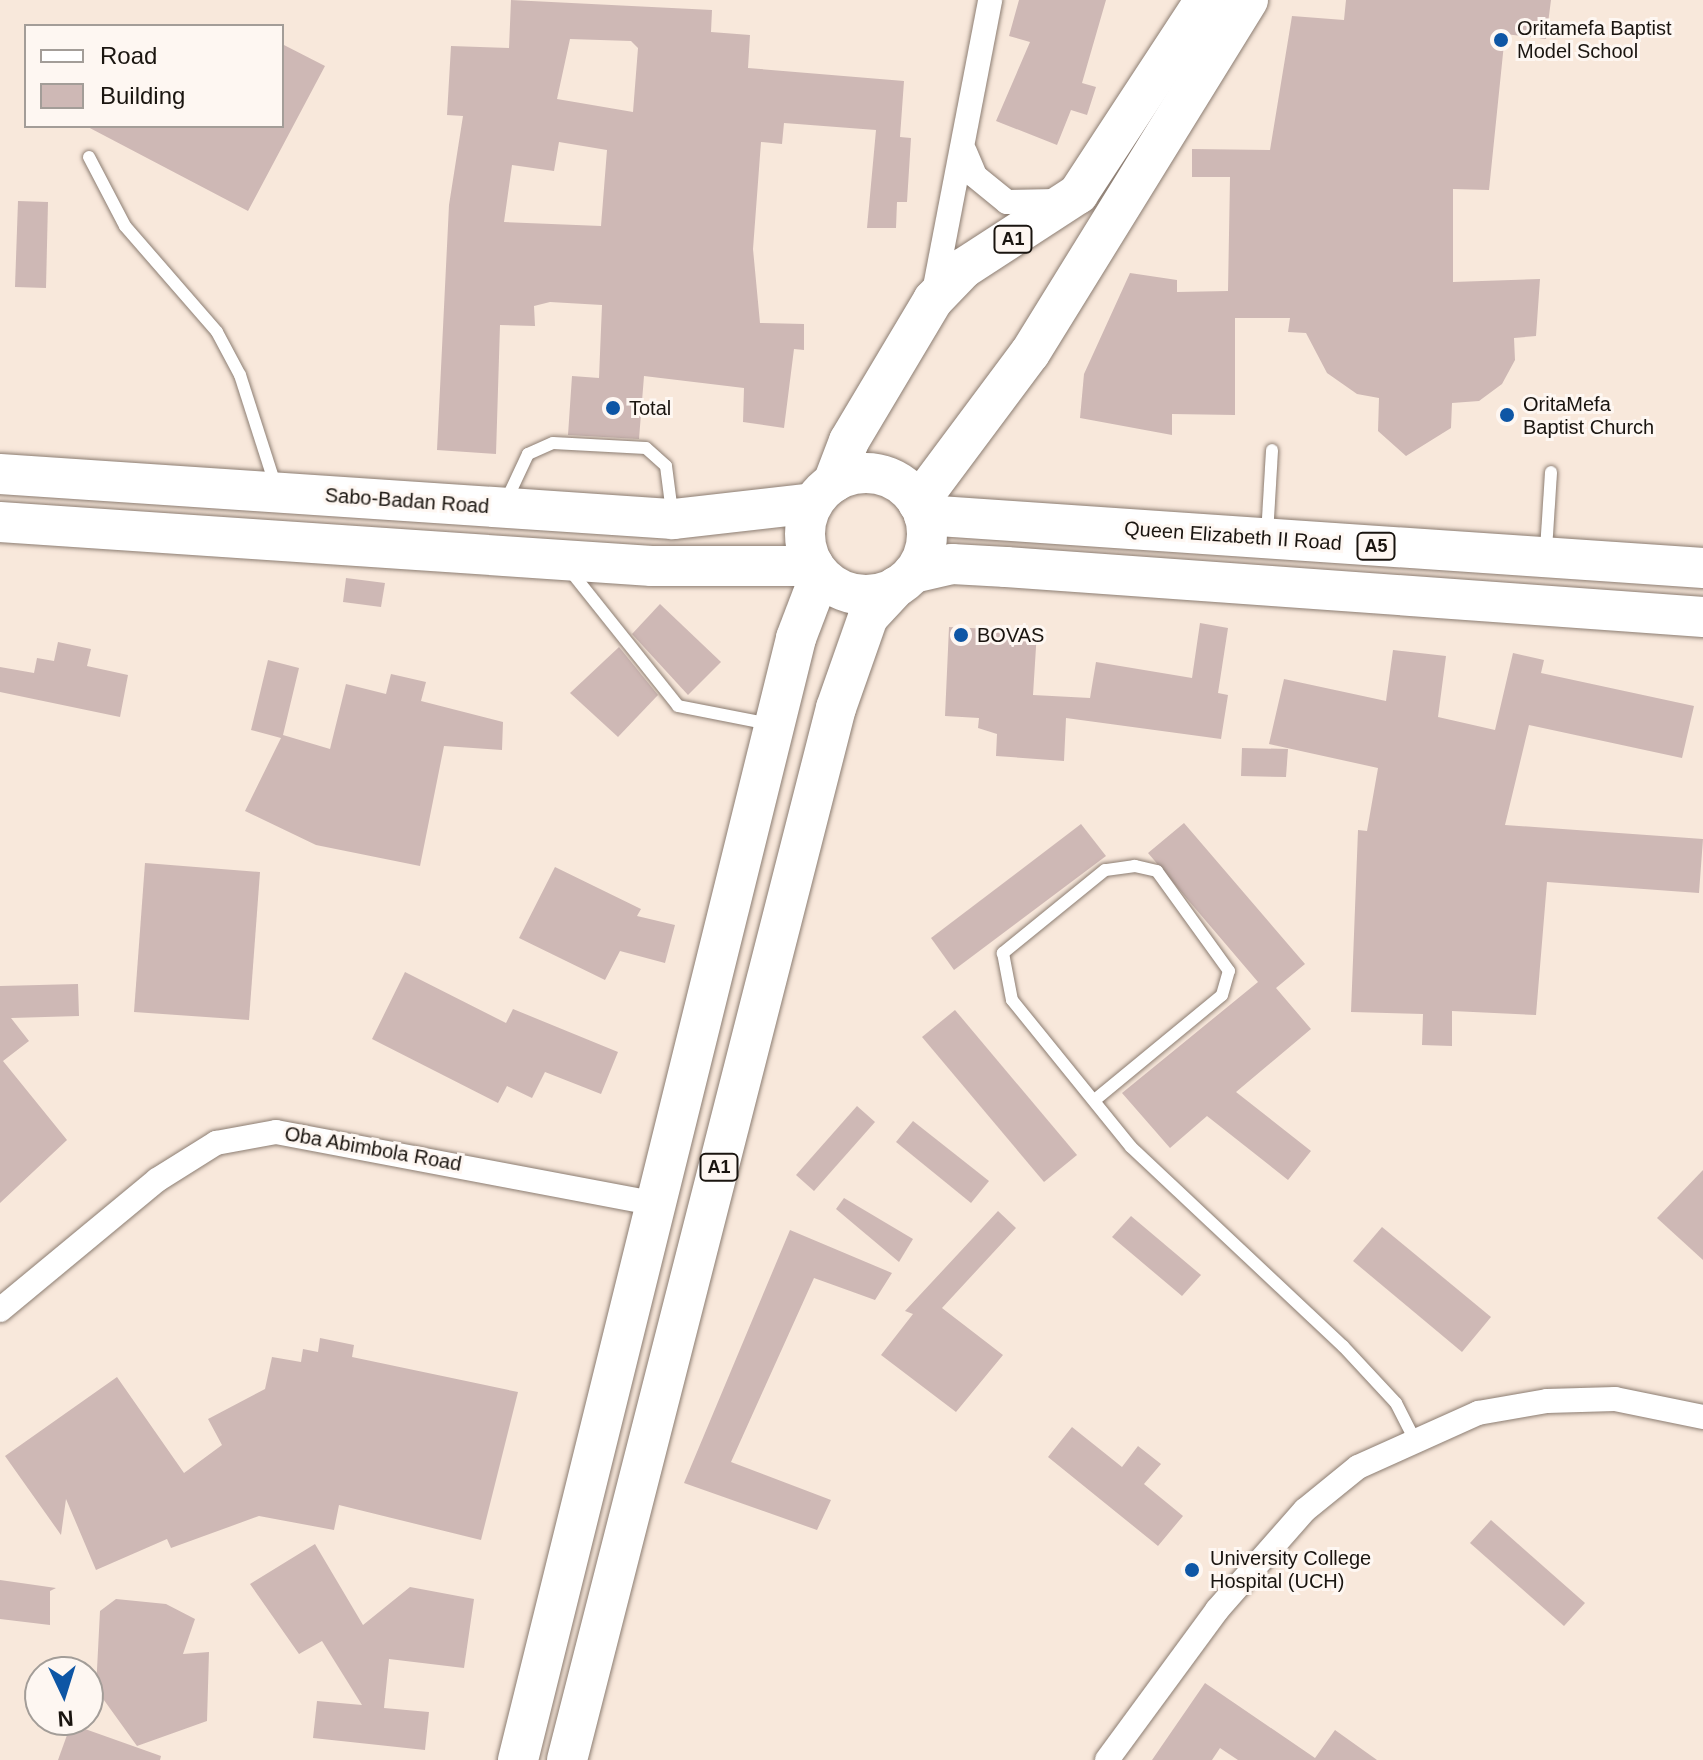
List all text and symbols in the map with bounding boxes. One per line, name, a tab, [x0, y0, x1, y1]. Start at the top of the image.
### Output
place label: Oritamefa Baptist Model School	[1517, 16, 1672, 63]
legend	[24, 24, 284, 128]
marker: Oritamefa Baptist Model School	[1492, 31, 1510, 49]
text: Road	[100, 42, 157, 69]
text: Building	[100, 82, 185, 109]
road number: A1	[993, 225, 1033, 253]
place label: OritaMefa Baptist Church	[1523, 392, 1654, 439]
place label: Total	[629, 396, 671, 420]
marker: Total	[604, 399, 622, 417]
marker: OritaMefa Baptist Church	[1498, 406, 1516, 424]
street label: Sabo-Badan Road	[324, 483, 490, 519]
street label: Queen Elizabeth II Road	[1123, 516, 1343, 556]
road number: A5	[1356, 532, 1396, 560]
place label: BOVAS	[977, 623, 1044, 647]
marker: BOVAS	[952, 626, 970, 644]
street label: Oba Abimbola Road	[282, 1122, 464, 1176]
road number: A1	[699, 1153, 739, 1181]
place label: University College Hospital (UCH)	[1210, 1546, 1371, 1593]
marker: University College Hospital (UCH)	[1181, 1559, 1203, 1581]
north arrow	[24, 1656, 104, 1736]
text: N	[57, 1705, 74, 1731]

